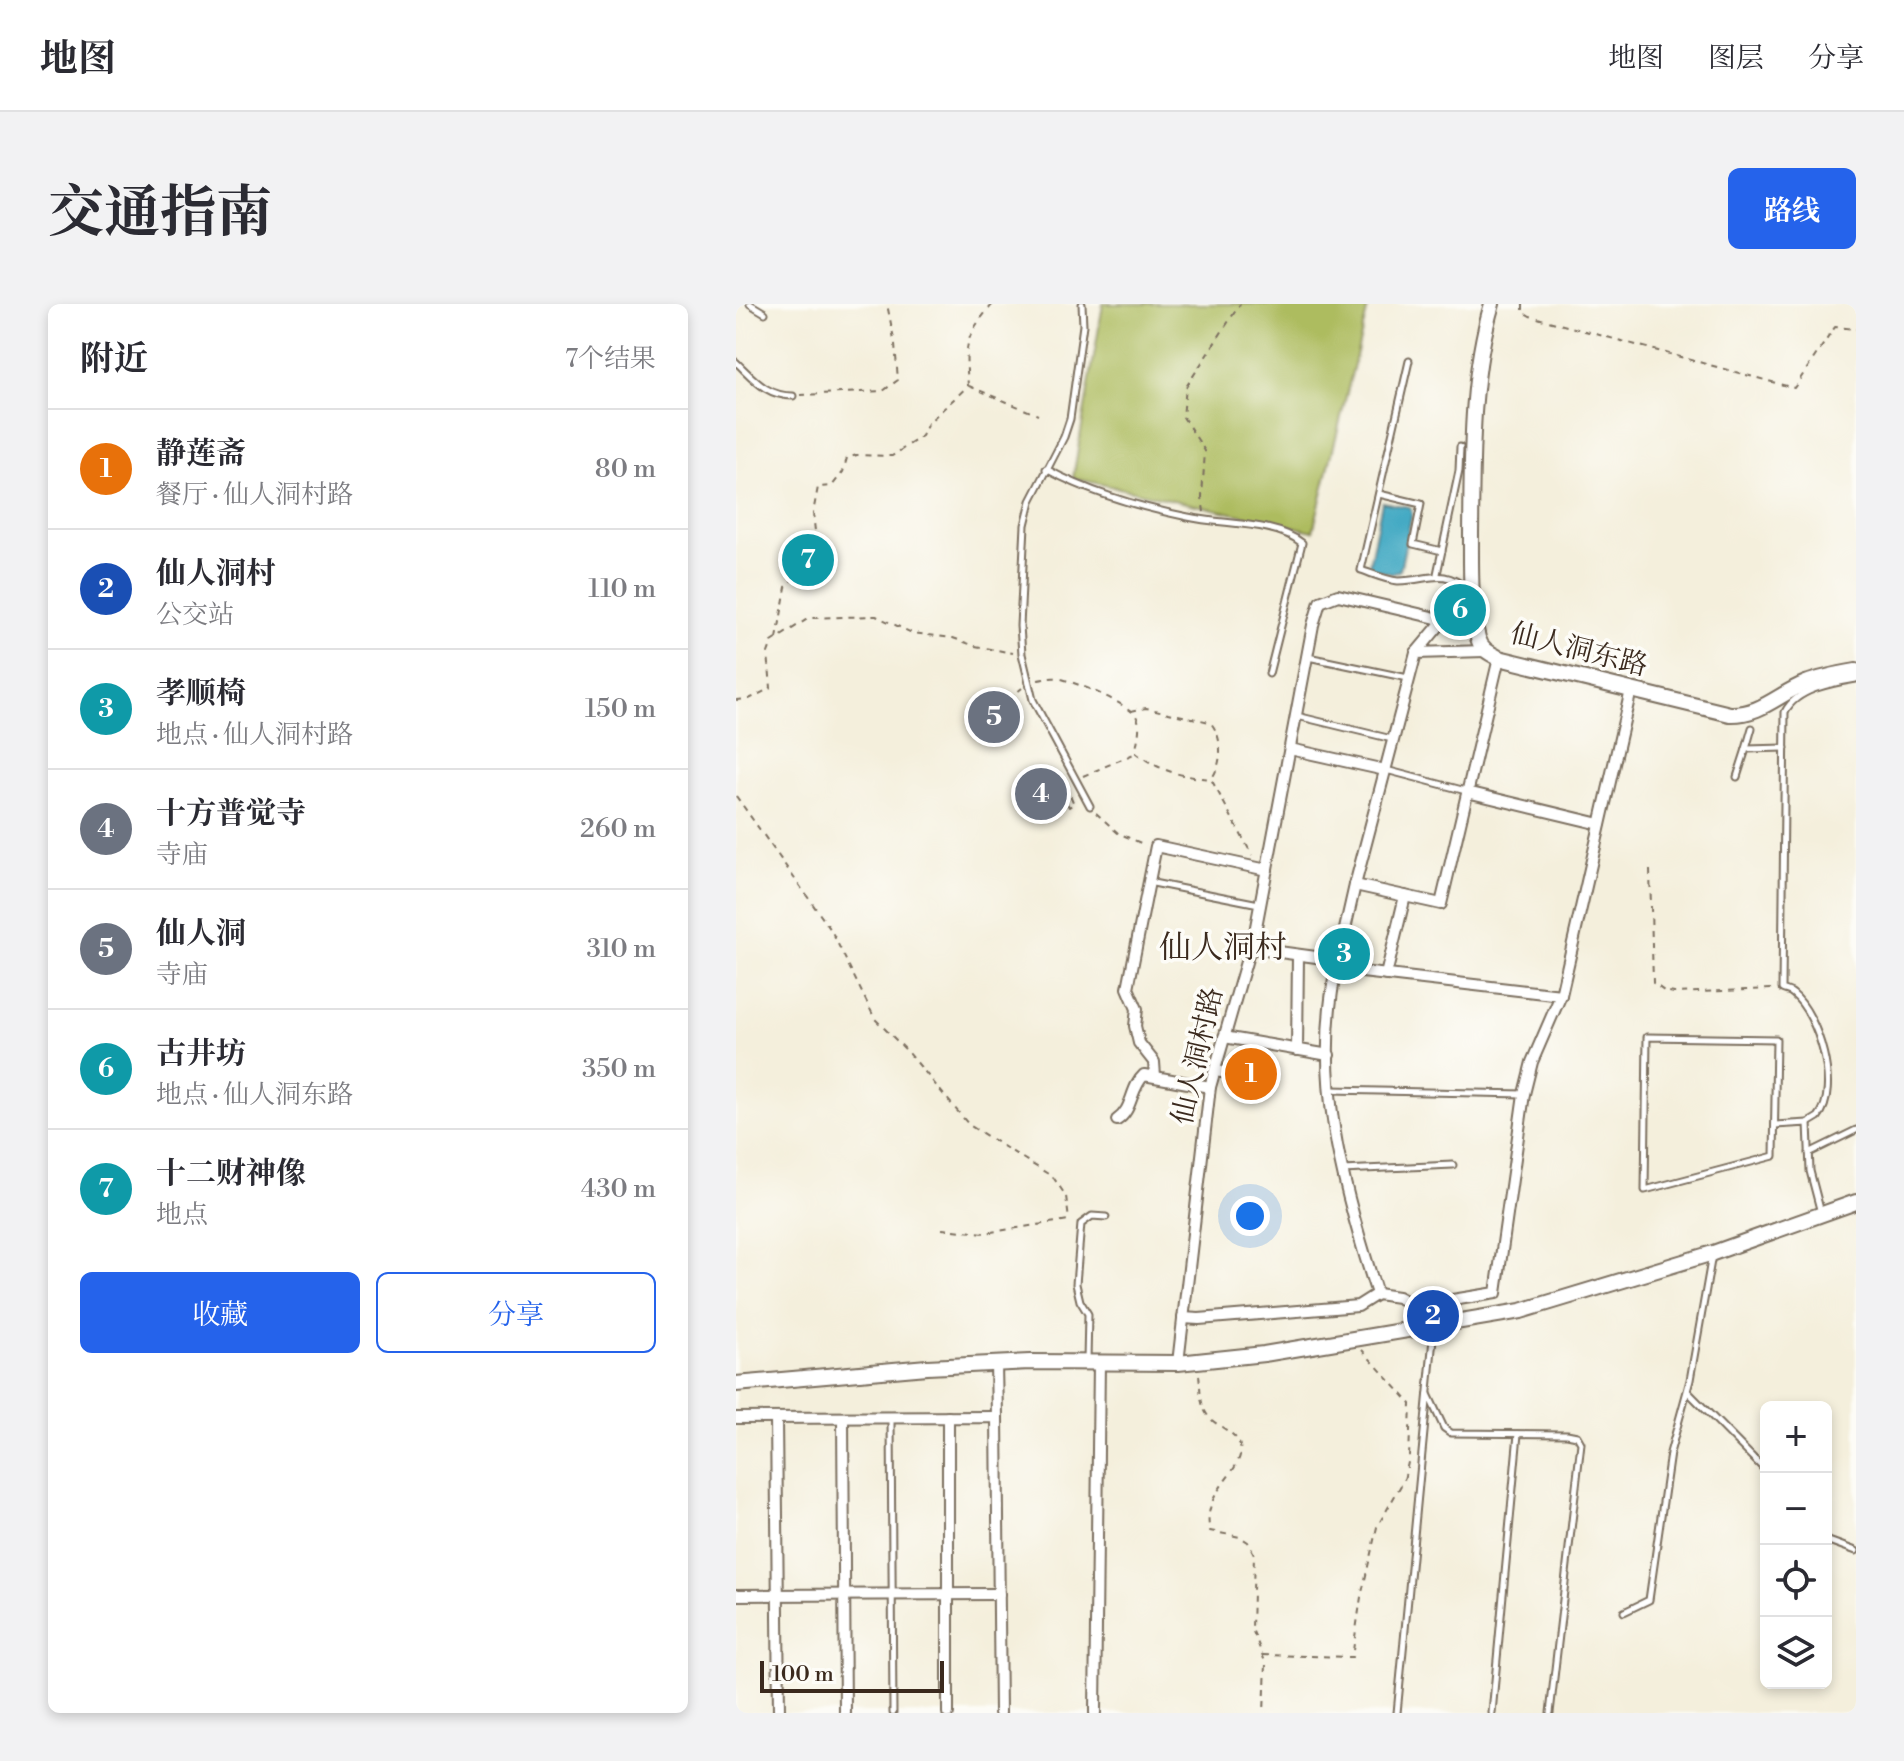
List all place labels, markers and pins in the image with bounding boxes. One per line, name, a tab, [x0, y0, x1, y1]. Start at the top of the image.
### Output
pin: 7	[782, 530, 834, 590]
pin: 6	[1434, 580, 1486, 640]
pin: 5	[968, 687, 1020, 747]
pin: 4	[1015, 764, 1067, 824]
pin: 3	[1318, 924, 1370, 984]
pin: 1	[1225, 1044, 1277, 1104]
pin: 2	[1407, 1286, 1459, 1346]

